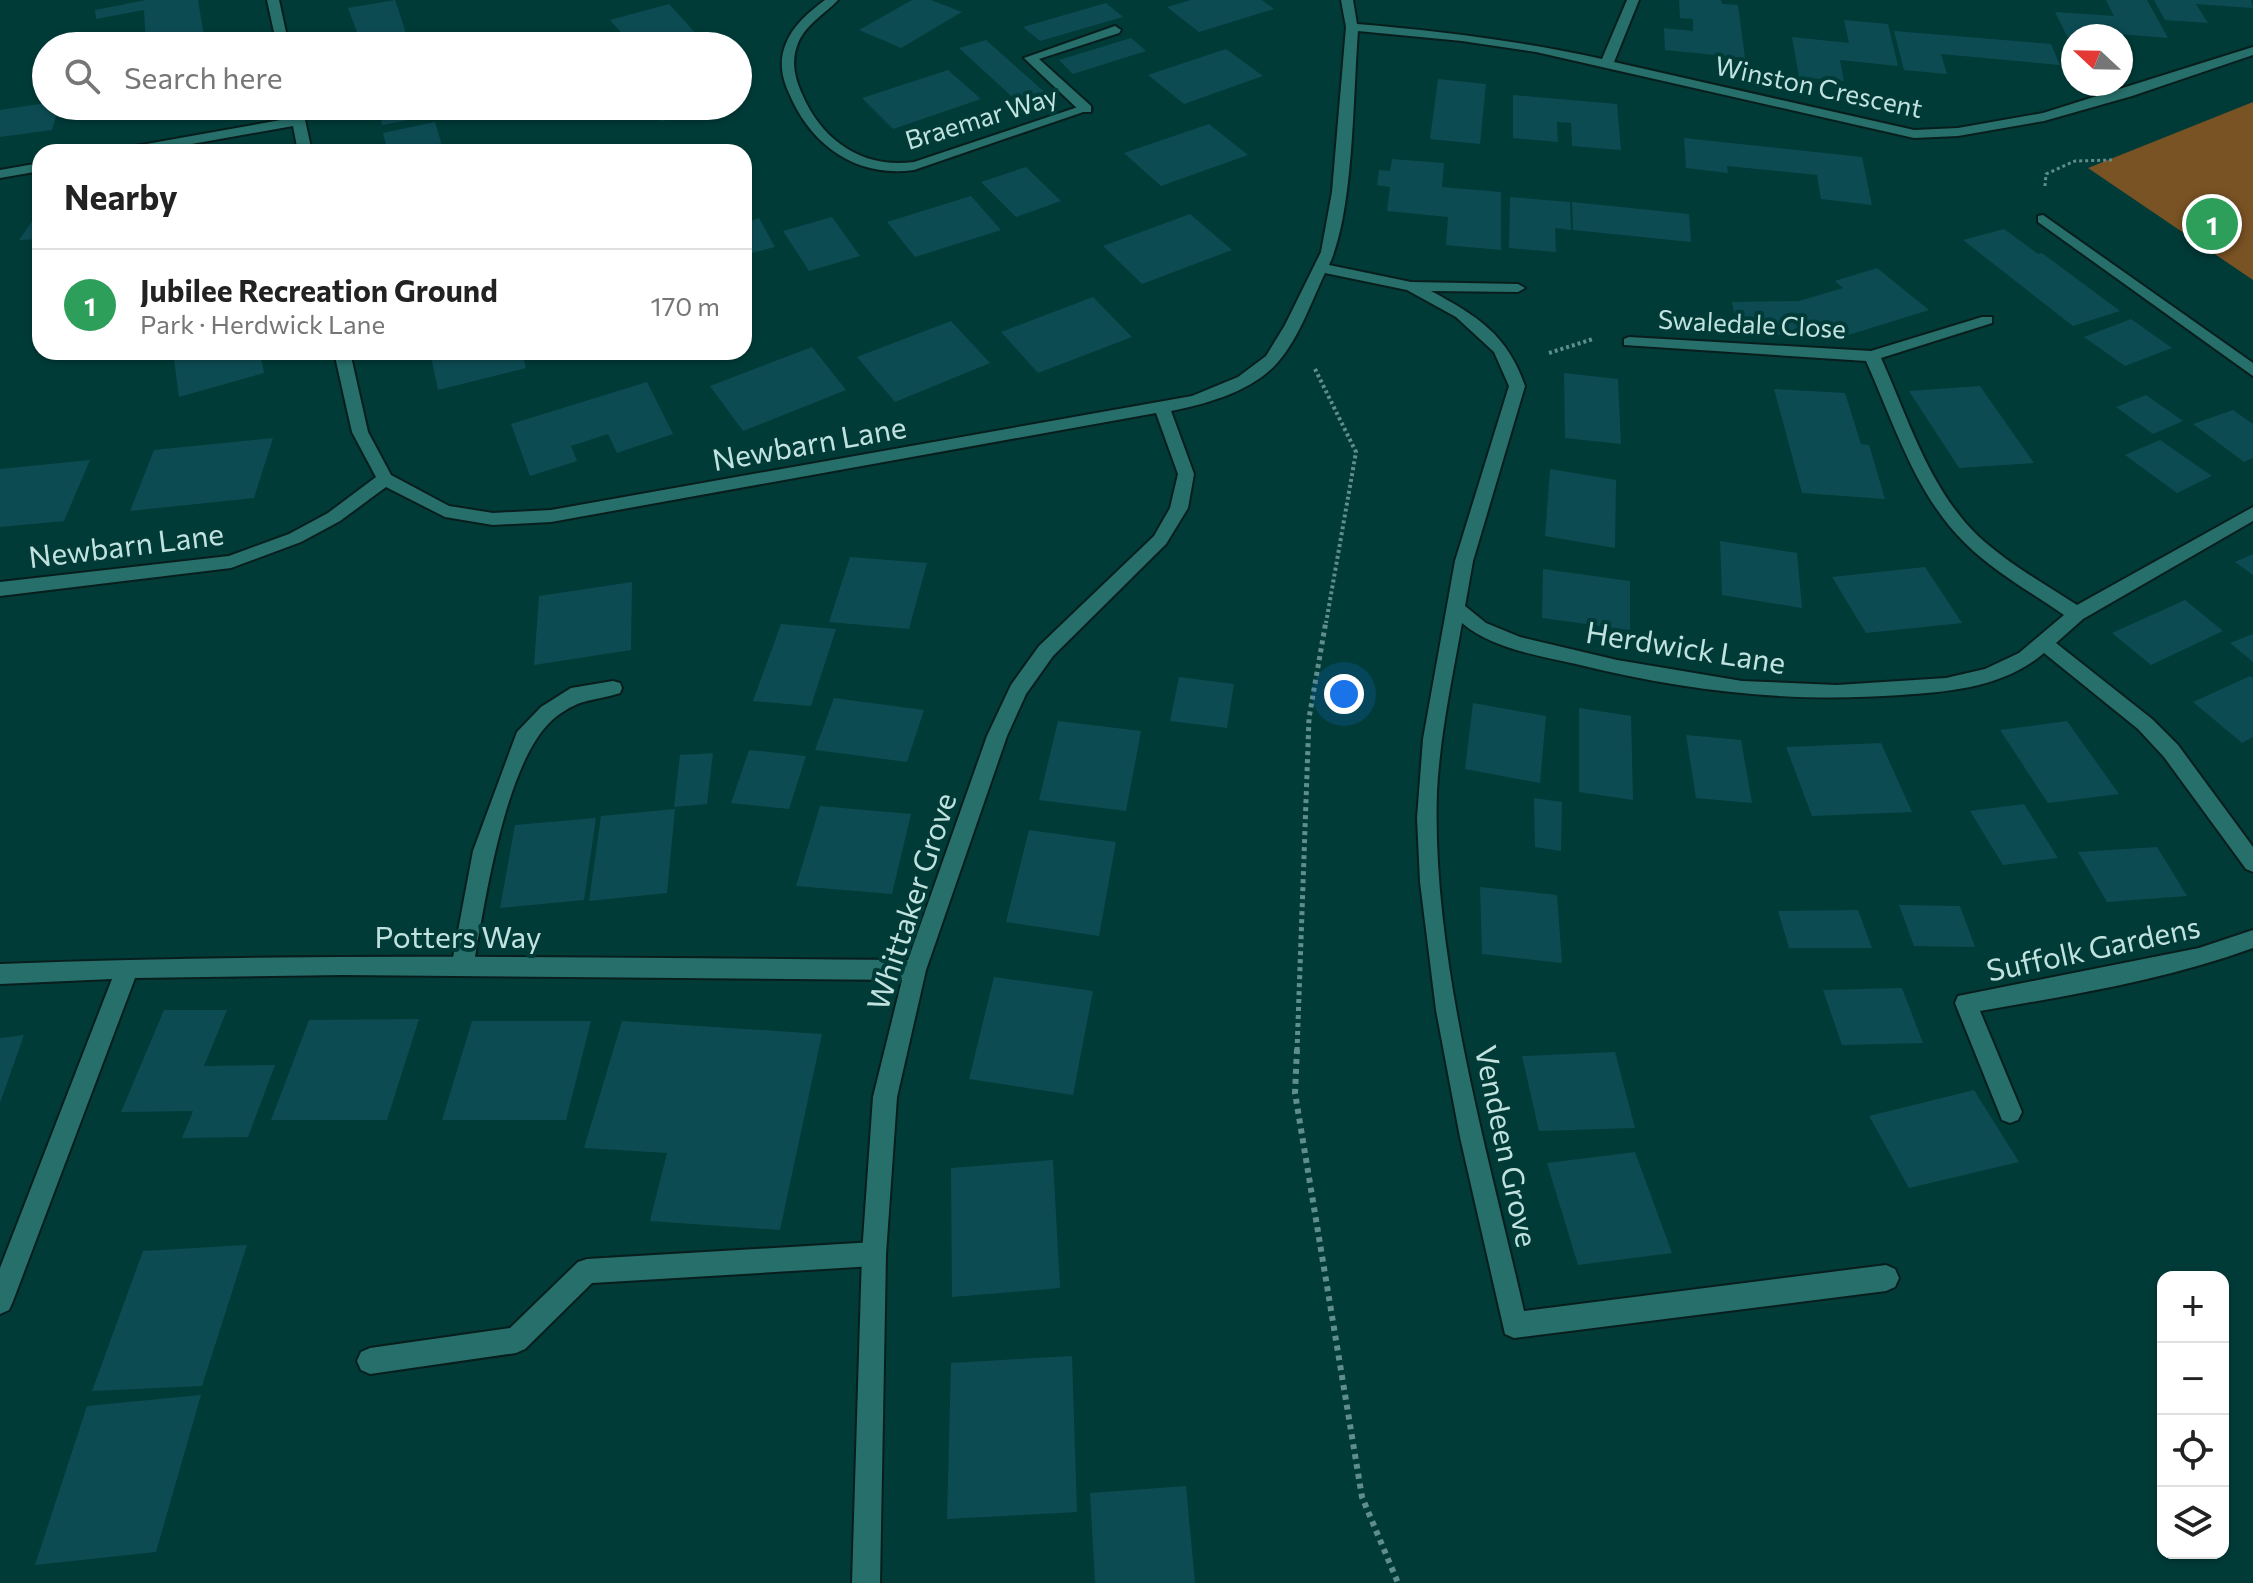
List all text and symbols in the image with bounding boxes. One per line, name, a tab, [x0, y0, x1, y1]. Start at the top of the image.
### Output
north arrow	[2061, 24, 2133, 96]
search box	[32, 32, 752, 120]
street label: Winston Crescent	[1712, 49, 1926, 123]
icon: search	[60, 54, 104, 98]
text: Search here	[124, 58, 283, 95]
street label: Braemar Way	[901, 79, 1061, 155]
text: Nearby	[64, 175, 178, 217]
pin: 1	[2186, 194, 2238, 254]
text: Jubilee Recreation Ground	[140, 271, 498, 308]
text: 1	[84, 290, 96, 321]
text: 170 m	[651, 290, 720, 321]
street label: Swaledale Close	[1657, 303, 1847, 343]
text: Park · Herdwick Lane	[140, 308, 385, 339]
street label: Newbarn Lane	[709, 407, 909, 477]
street label: Newbarn Lane	[26, 514, 226, 574]
street label: Herdwick Lane	[1584, 612, 1788, 680]
your location	[1324, 674, 1364, 714]
street label: Whittaker Grove	[857, 788, 963, 1014]
street label: Suffolk Gardens	[1983, 906, 2203, 988]
street label: Potters Way	[375, 917, 541, 954]
street label: Vendeen Grove	[1469, 1042, 1547, 1250]
map controls	[2157, 1271, 2229, 1559]
button: +	[2157, 1271, 2229, 1343]
button: −	[2157, 1343, 2229, 1415]
button: locate	[2157, 1415, 2229, 1487]
button: layers	[2157, 1487, 2229, 1559]

